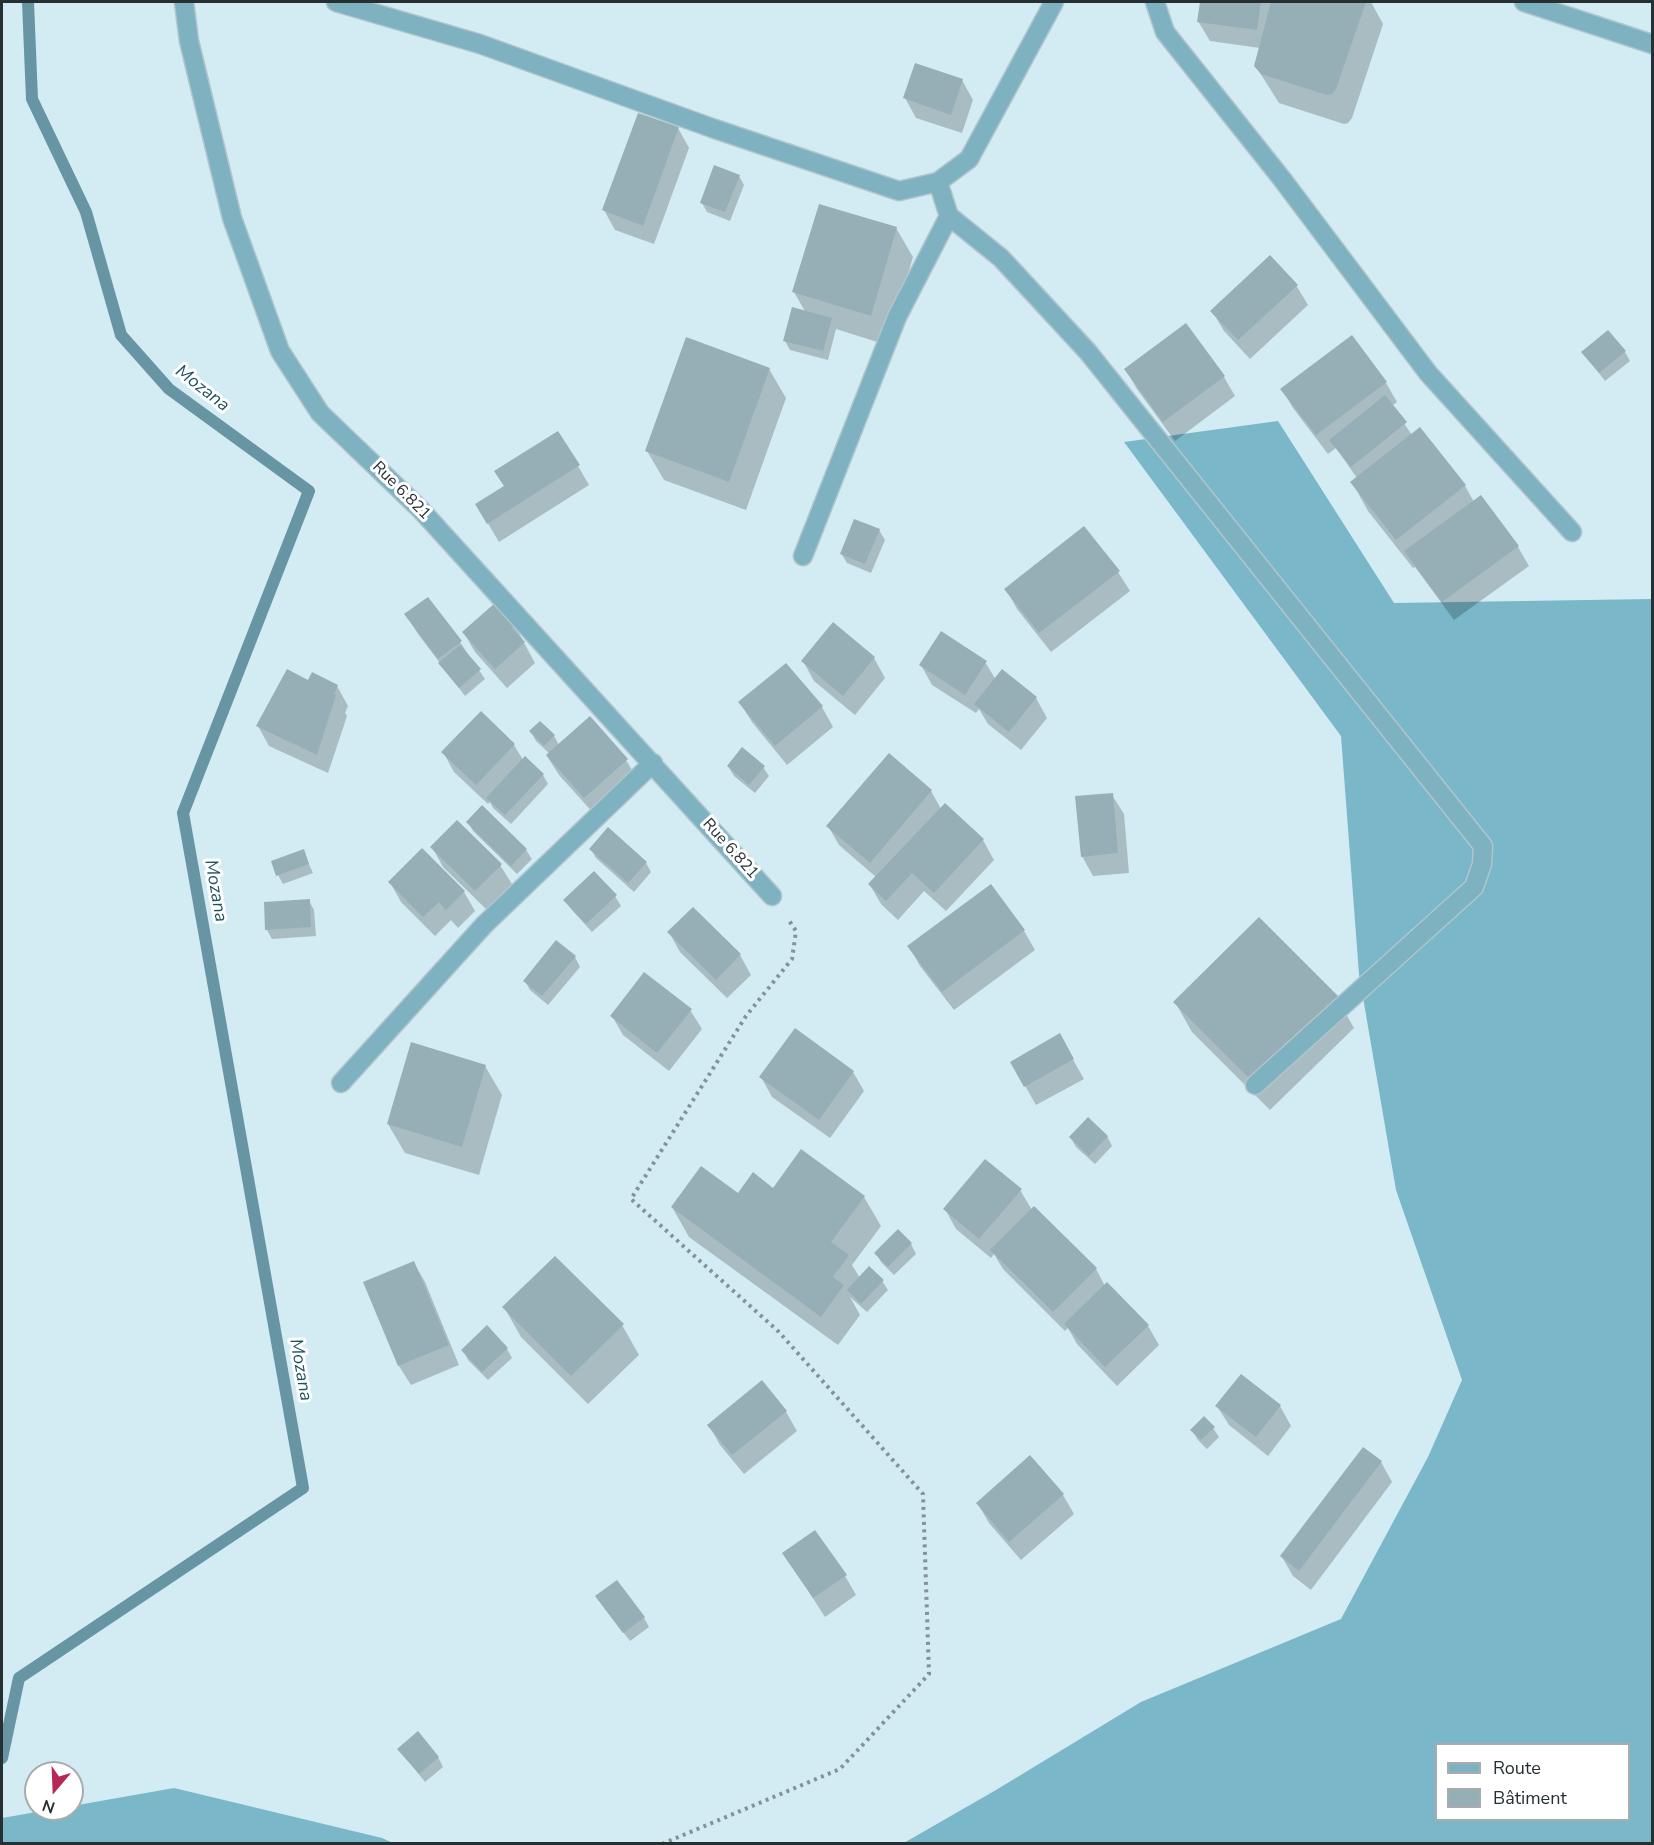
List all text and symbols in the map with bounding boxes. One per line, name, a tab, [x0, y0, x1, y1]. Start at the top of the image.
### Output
water label: Mozana	[171, 361, 233, 417]
street label: Rue 6.821	[368, 458, 434, 524]
street label: Rue 6.821	[698, 815, 762, 883]
water label: Mozana	[199, 858, 231, 924]
water label: Mozana	[284, 1337, 316, 1403]
legend	[1435, 1743, 1630, 1821]
text: Route	[1493, 1756, 1541, 1780]
north arrow	[24, 1761, 84, 1821]
text: Bâtiment	[1493, 1786, 1567, 1810]
text: N	[40, 1794, 58, 1818]

